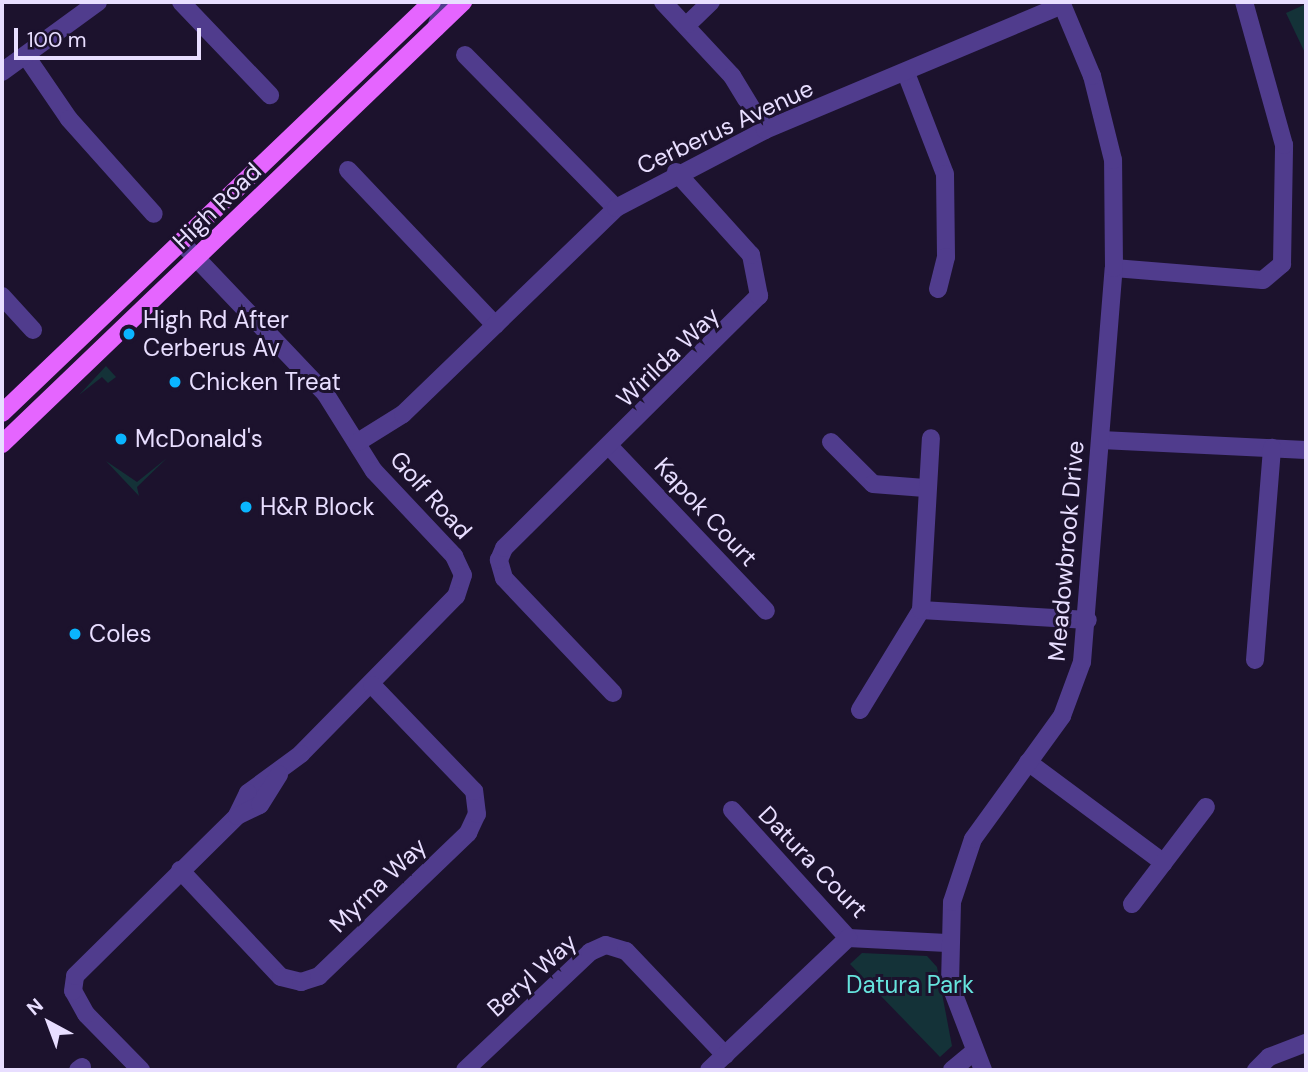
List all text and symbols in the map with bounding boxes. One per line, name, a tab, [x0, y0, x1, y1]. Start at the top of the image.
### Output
scale bar	[18, 14, 205, 58]
text: 100 m	[27, 26, 87, 54]
street label: Cerberus Avenue	[632, 74, 818, 180]
street label: High Road	[167, 157, 267, 255]
street label: Wirilda Way	[611, 301, 725, 413]
place label: High Rd After Cerberus Av	[143, 306, 289, 362]
marker: High Rd After Cerberus Av	[121, 326, 137, 342]
place label: Chicken Treat	[189, 368, 341, 396]
marker: Chicken Treat	[167, 374, 183, 390]
place label: McDonald's	[135, 425, 263, 453]
marker: McDonald's	[113, 431, 129, 447]
street label: Meadowbrook Drive	[1042, 440, 1090, 662]
street label: Golf Road	[384, 445, 478, 545]
street label: Kapok Court	[648, 452, 764, 572]
place label: H&R Block	[260, 493, 374, 521]
marker: H&R Block	[238, 499, 254, 515]
place label: Coles	[89, 620, 151, 648]
marker: Coles	[67, 626, 83, 642]
street label: Datura Court	[753, 800, 873, 924]
street label: Myrna Way	[323, 832, 433, 938]
street label: Beryl Way	[481, 927, 583, 1023]
park label: Datura Park	[846, 971, 974, 999]
north arrow	[14, 988, 84, 1058]
text: N	[21, 993, 48, 1021]

